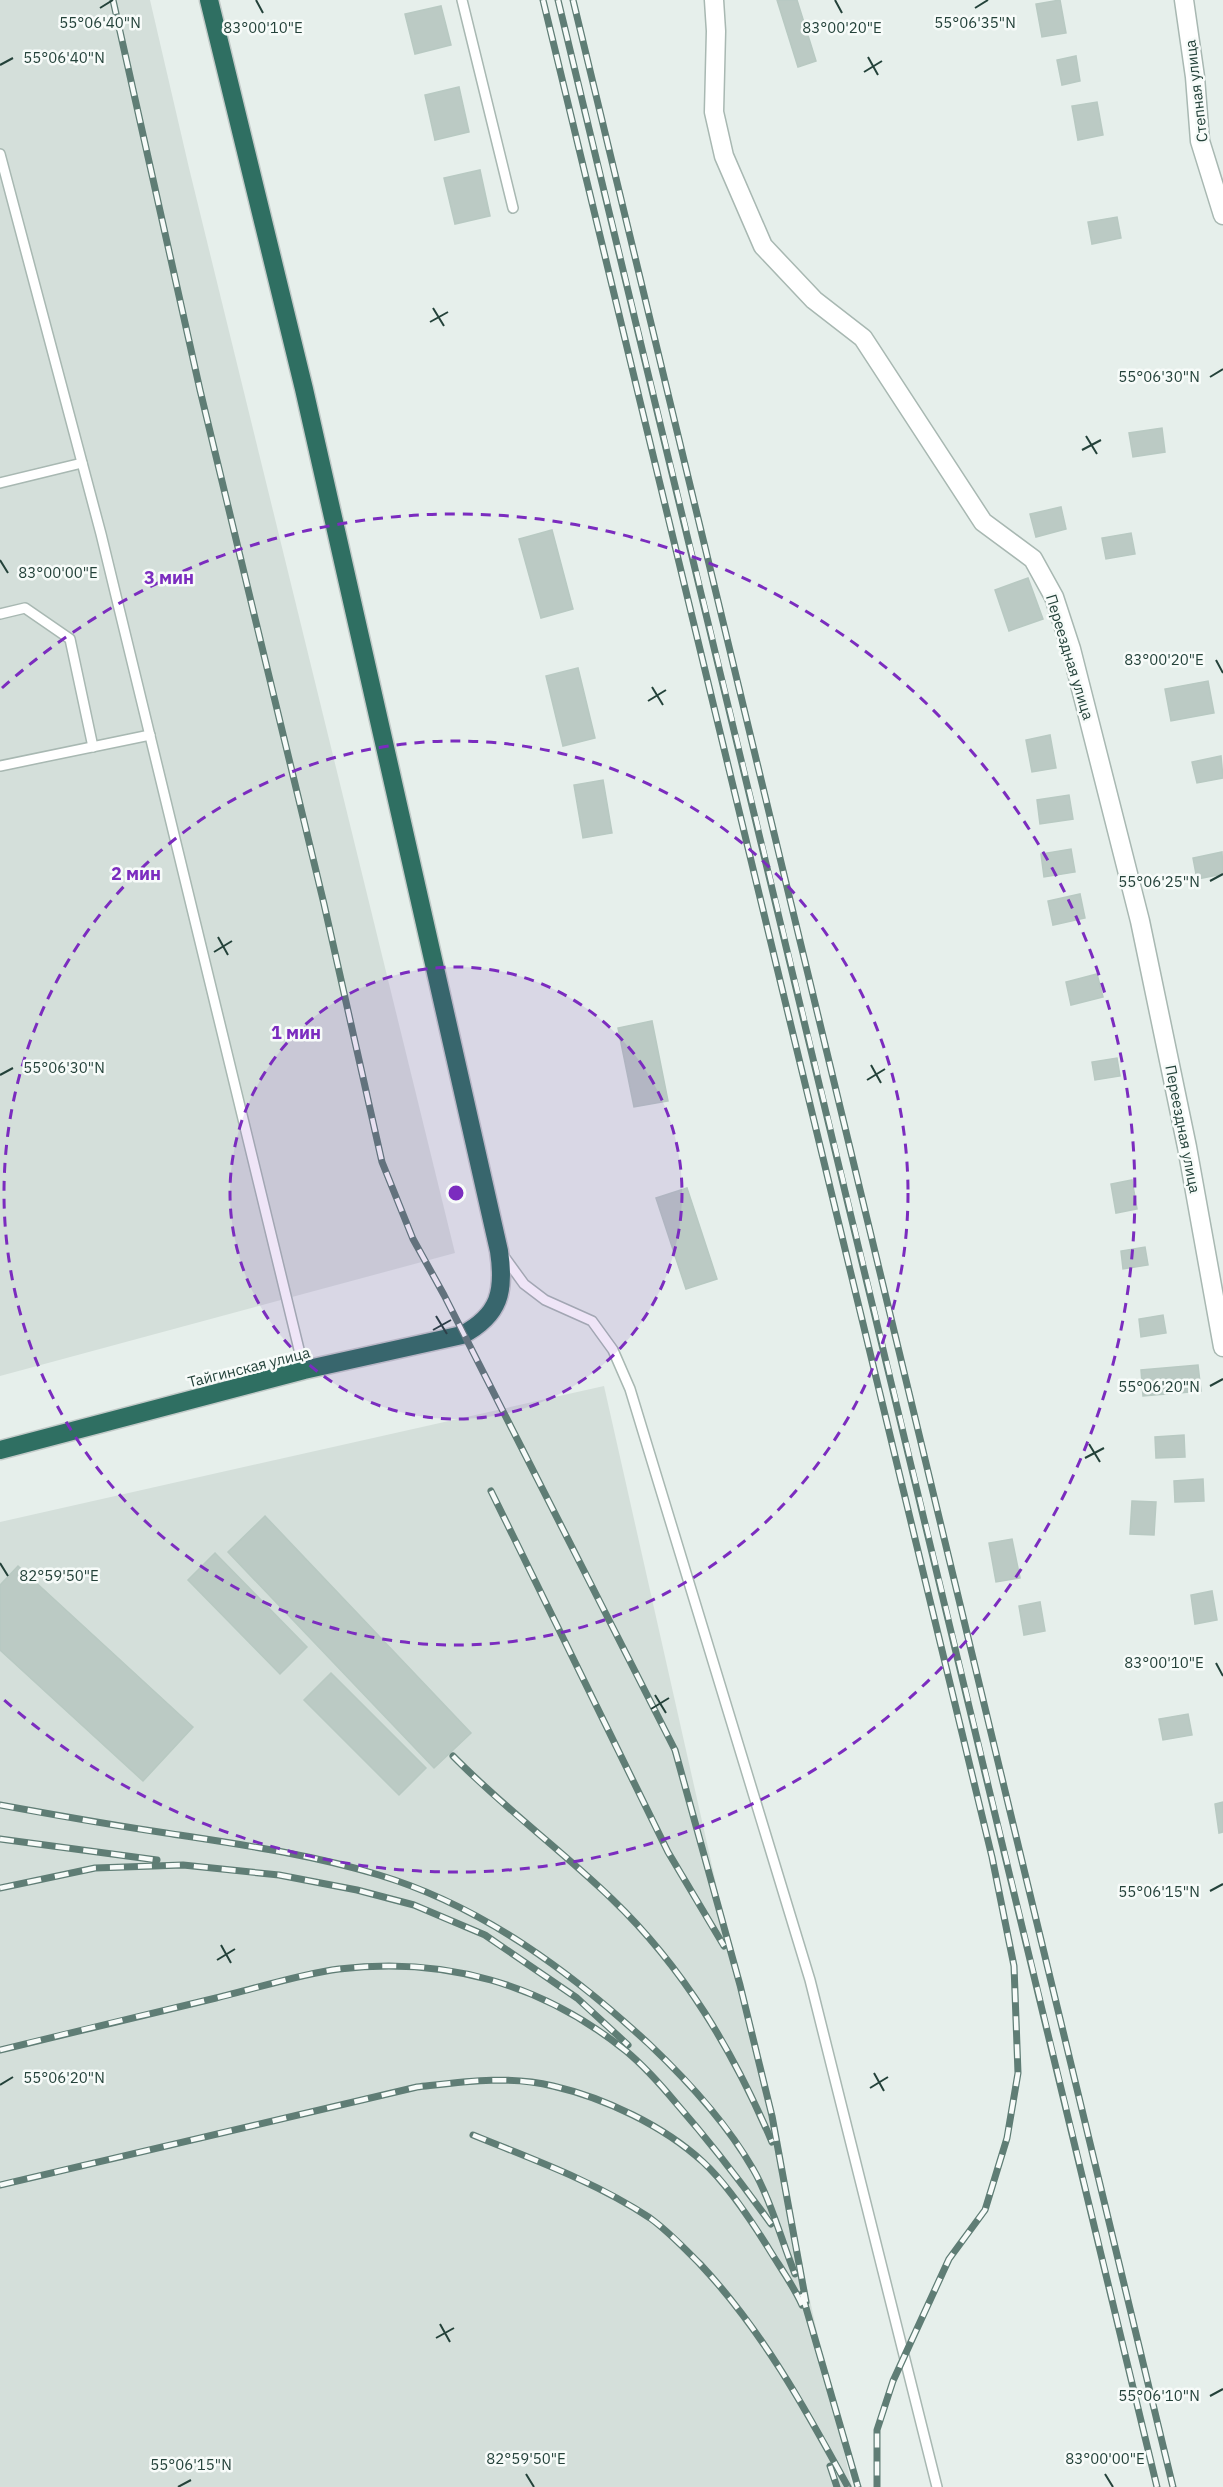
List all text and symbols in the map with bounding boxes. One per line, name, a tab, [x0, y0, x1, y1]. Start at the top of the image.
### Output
text: 55°06'40"N	[59, 13, 141, 32]
text: 55°06'35"N	[934, 13, 1016, 32]
text: 83°00'10"E	[223, 18, 303, 37]
text: 83°00'20"E	[802, 18, 882, 37]
street label: Степная улица	[1180, 39, 1212, 143]
text: 55°06'40"N	[23, 48, 105, 67]
text: 55°06'30"N	[1118, 367, 1200, 386]
text: 83°00'00"E	[18, 563, 98, 582]
text: 3 мин	[144, 566, 194, 589]
street label: Переездная улица	[1042, 592, 1098, 722]
text: 83°00'20"E	[1124, 650, 1204, 669]
text: 2 мин	[111, 862, 161, 885]
text: 55°06'25"N	[1118, 872, 1200, 891]
text: 1 мин	[271, 1021, 321, 1044]
text: 55°06'30"N	[23, 1058, 105, 1077]
street label: Переездная улица	[1161, 1063, 1205, 1195]
centre of rings	[446, 1183, 466, 1203]
street label: Тайгинская улица	[186, 1343, 312, 1391]
text: 55°06'20"N	[1118, 1377, 1200, 1396]
text: 82°59'50"E	[19, 1566, 99, 1585]
text: 83°00'10"E	[1124, 1653, 1204, 1672]
text: 55°06'15"N	[1118, 1882, 1200, 1901]
text: 55°06'20"N	[23, 2068, 105, 2087]
text: 55°06'10"N	[1118, 2386, 1200, 2405]
text: 82°59'50"E	[486, 2449, 566, 2468]
text: 83°00'00"E	[1065, 2449, 1145, 2468]
text: 55°06'15"N	[150, 2455, 232, 2474]

